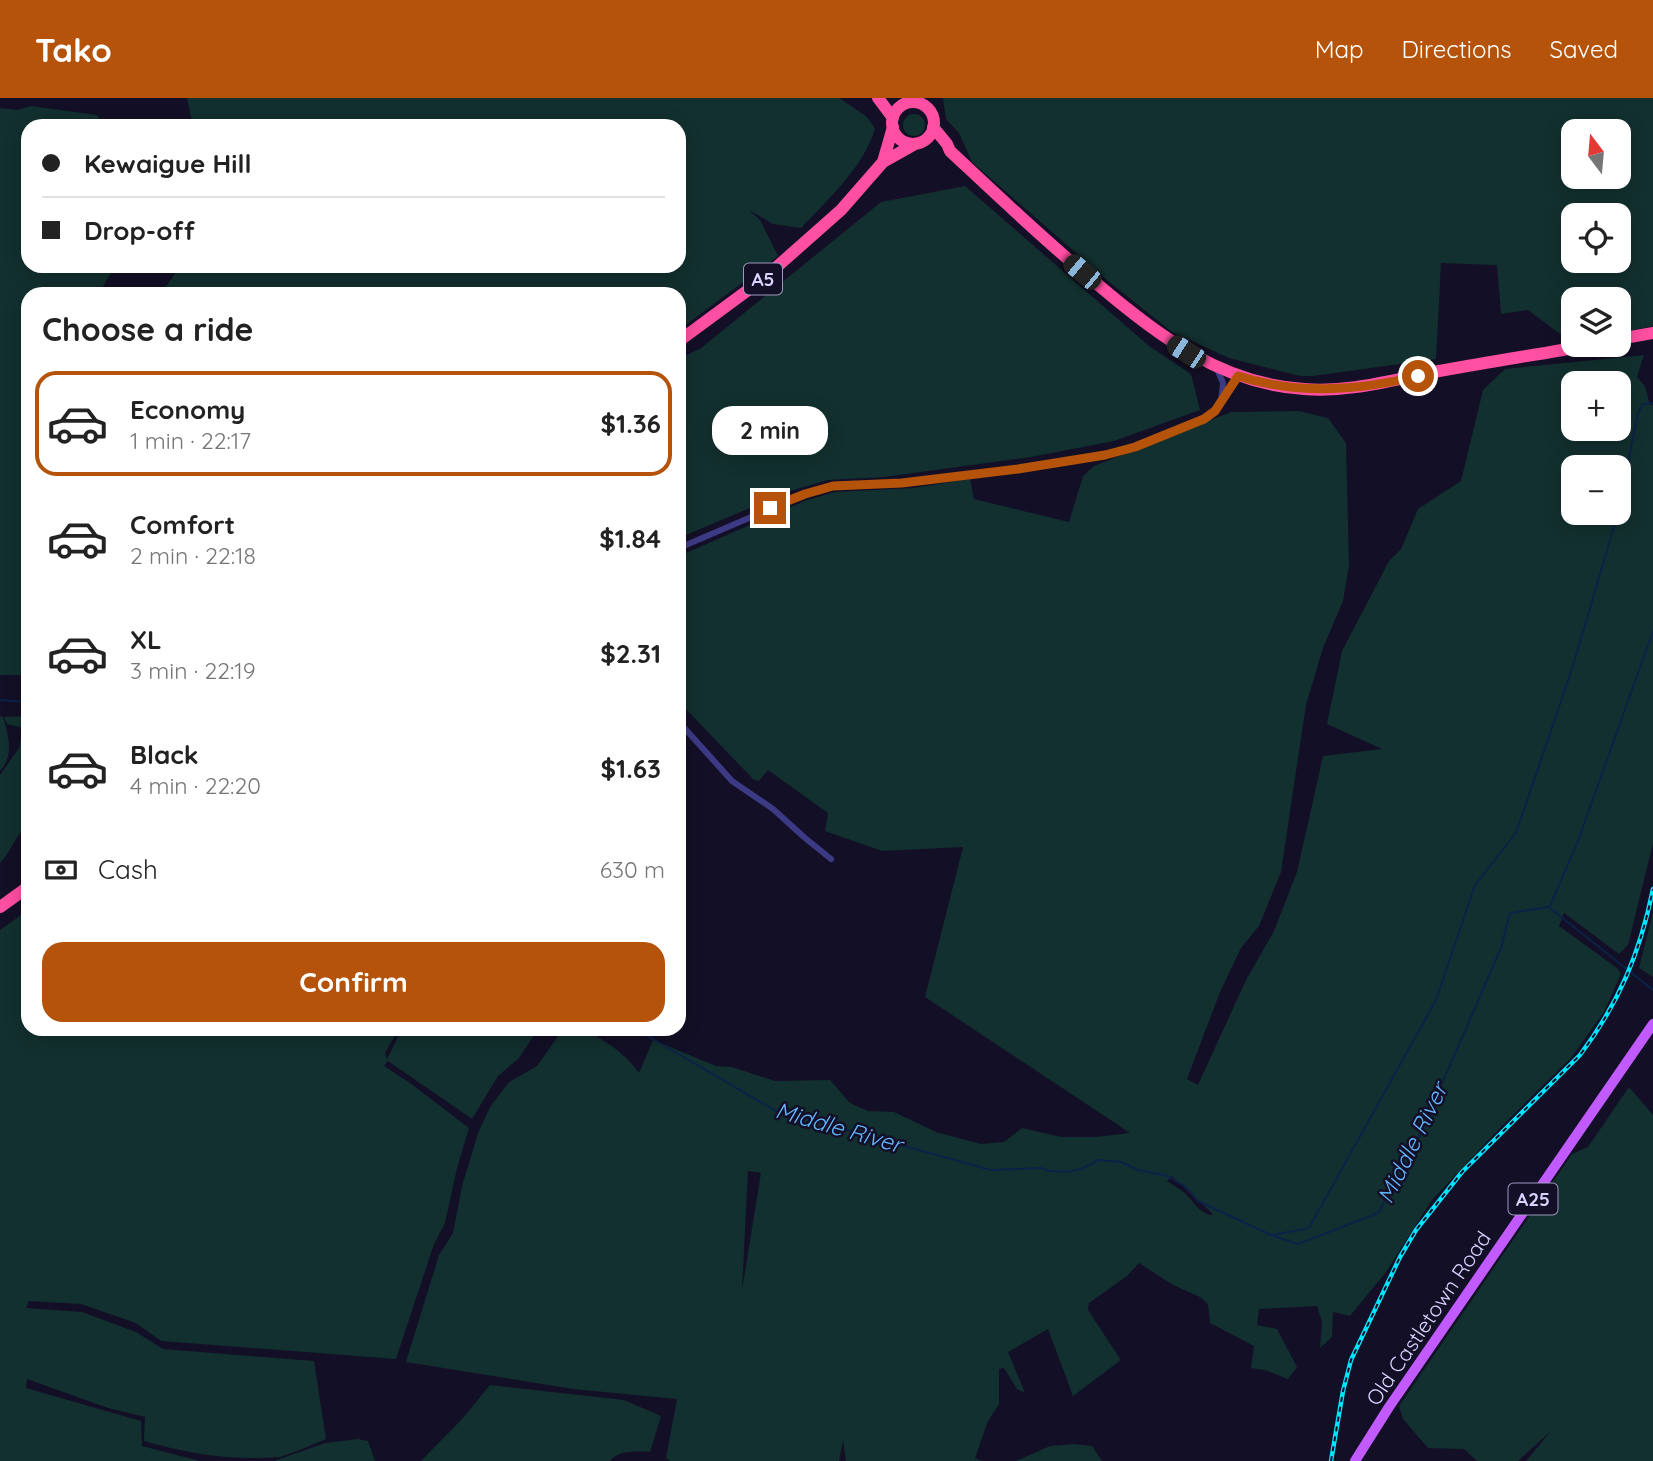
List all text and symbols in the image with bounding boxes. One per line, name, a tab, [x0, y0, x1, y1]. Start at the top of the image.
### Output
text: Tako	[35, 29, 112, 70]
text: Map	[1315, 34, 1364, 64]
text: Directions	[1402, 34, 1512, 64]
text: Saved	[1550, 34, 1618, 64]
north arrow	[1561, 119, 1631, 189]
map controls	[1561, 119, 1631, 525]
text: Kewaigue Hill	[84, 147, 252, 180]
button: locate	[1561, 203, 1631, 273]
text: Drop-off	[84, 214, 195, 247]
car	[1060, 250, 1105, 294]
road number: A5	[744, 264, 782, 294]
button: layers	[1561, 287, 1631, 357]
text: Choose a ride	[42, 309, 254, 349]
car	[1163, 332, 1210, 372]
route start	[1402, 360, 1434, 392]
button: +	[1561, 371, 1631, 441]
icon: car	[46, 392, 109, 455]
text: Economy	[130, 393, 245, 426]
callout: 2 min	[712, 406, 828, 456]
text: $1.36	[601, 407, 661, 440]
text: 2 min	[740, 416, 800, 445]
text: 1 min · 22:17	[130, 426, 251, 455]
button: −	[1561, 455, 1631, 525]
route end	[754, 492, 786, 524]
icon: car	[46, 507, 109, 570]
text: Comfort	[130, 508, 235, 541]
text: $1.84	[599, 522, 661, 555]
text: 2 min · 22:18	[130, 541, 256, 570]
icon: car	[46, 622, 109, 685]
text: XL	[130, 623, 162, 656]
text: $2.31	[600, 637, 661, 670]
text: 3 min · 22:19	[130, 656, 256, 685]
icon: car	[46, 737, 109, 800]
text: Black	[130, 738, 199, 771]
text: $1.63	[601, 752, 661, 785]
text: 4 min · 22:20	[130, 771, 261, 800]
icon: cash	[42, 851, 80, 889]
text: Cash	[98, 853, 158, 886]
text: 630 m	[600, 855, 665, 884]
button: Confirm	[42, 942, 665, 1022]
water label: Middle River	[1370, 1075, 1455, 1208]
water label: Middle River	[772, 1095, 909, 1160]
road number: A25	[1508, 1184, 1558, 1214]
street label: Old Castletown Road	[1360, 1226, 1496, 1410]

